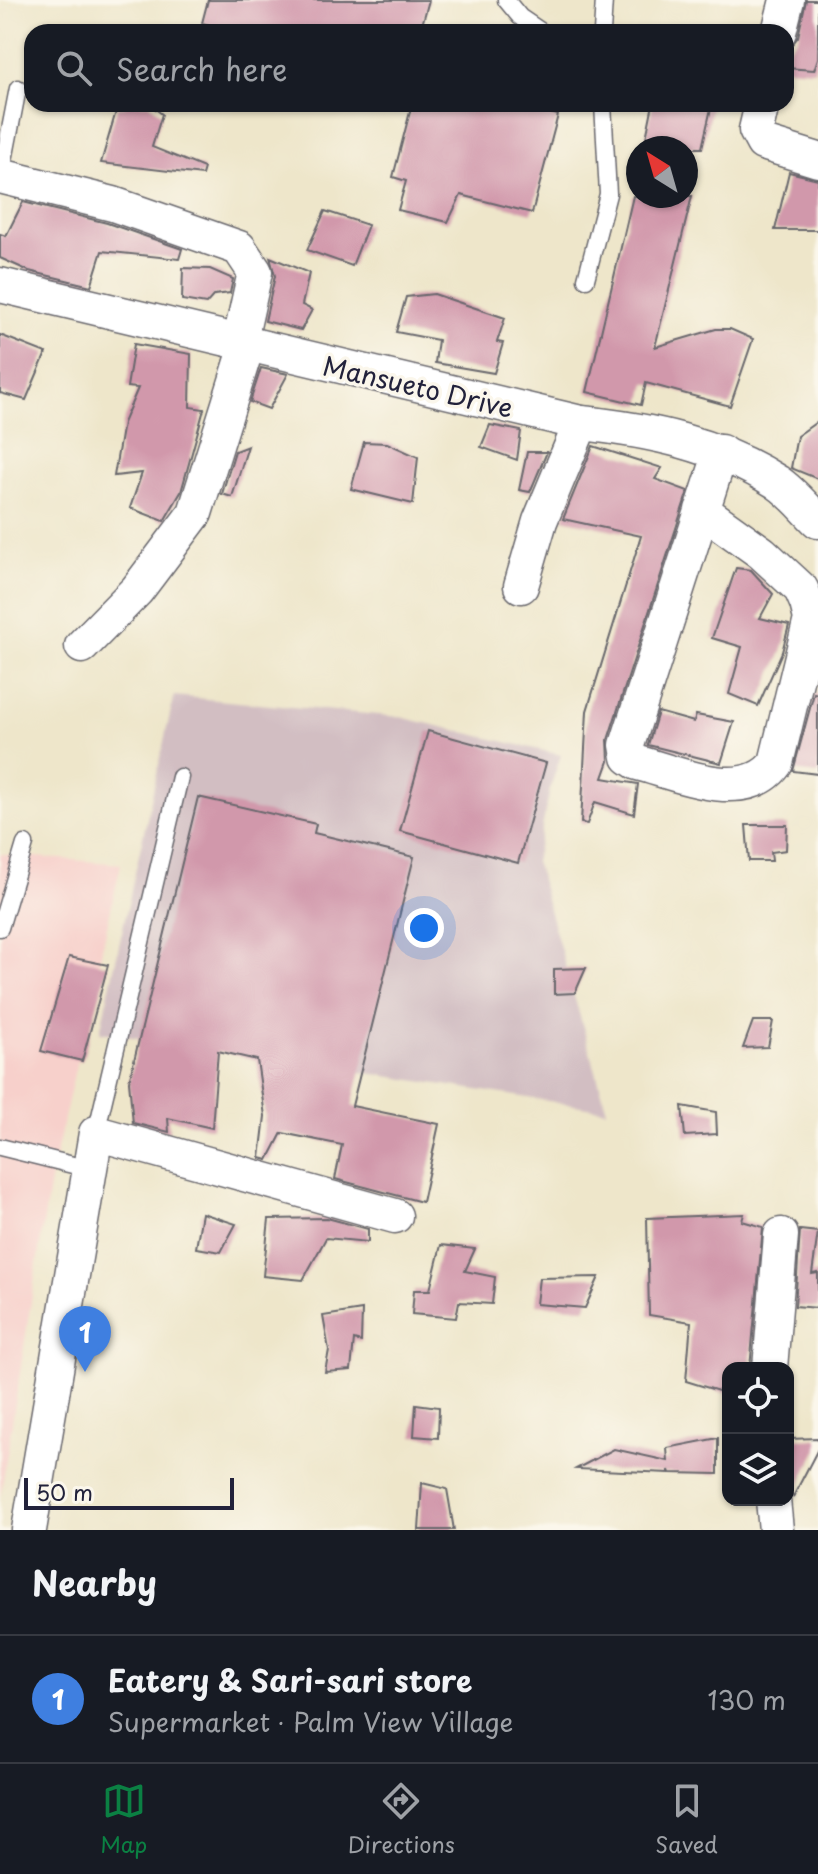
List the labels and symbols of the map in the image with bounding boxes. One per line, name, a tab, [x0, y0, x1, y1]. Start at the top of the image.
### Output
north arrow	[626, 136, 698, 208]
street label: Mansueto Drive	[319, 345, 517, 427]
your location	[404, 908, 444, 948]
pin: 1	[59, 1306, 111, 1372]
scale bar	[24, 1474, 234, 1510]

